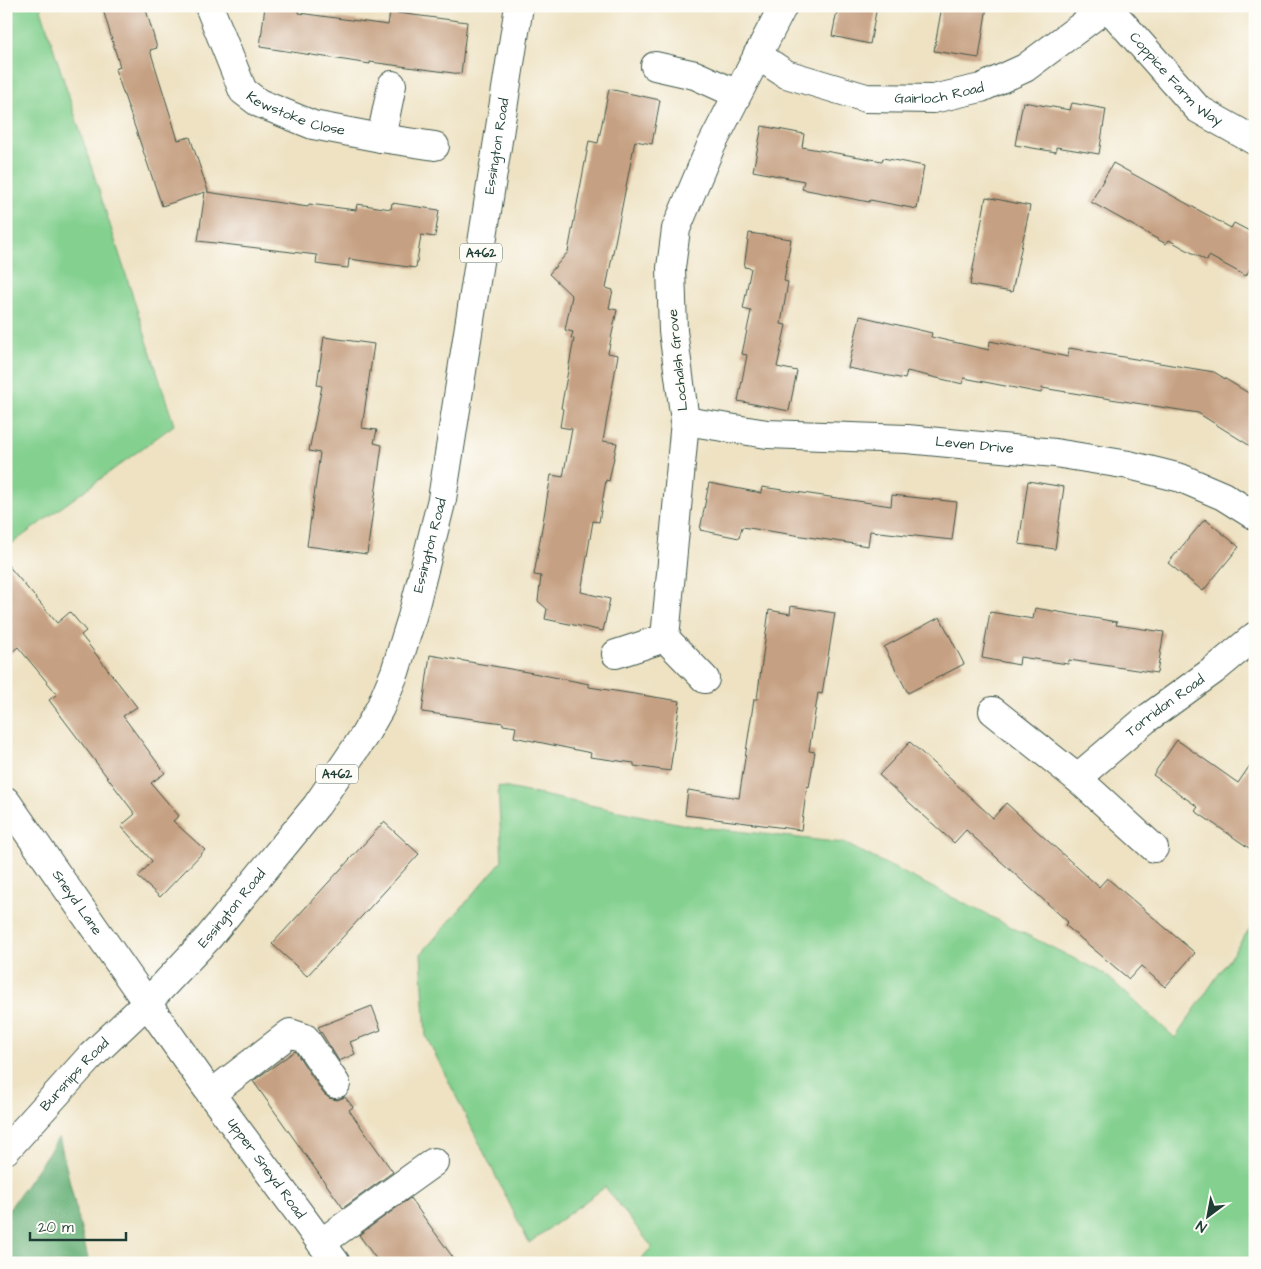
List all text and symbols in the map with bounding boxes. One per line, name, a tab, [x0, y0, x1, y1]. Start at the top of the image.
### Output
street label: Coppice Farm Way	[1124, 28, 1227, 131]
street label: Gairloch Road	[894, 78, 986, 109]
street label: Kewstoke Close	[242, 87, 347, 141]
street label: Essington Road	[480, 97, 514, 196]
road number: A462	[460, 244, 502, 262]
street label: Lochalsh Grove	[663, 308, 693, 412]
street label: Leven Drive	[935, 432, 1015, 459]
street label: Essington Road	[409, 496, 452, 595]
street label: Torridon Road	[1121, 670, 1209, 742]
road number: A462	[316, 764, 358, 784]
street label: Essington Road	[194, 865, 271, 953]
street label: Sneyd Lane	[47, 866, 107, 940]
street label: Bursnips Road	[36, 1034, 114, 1116]
street label: Upper Sneyd Road	[222, 1114, 310, 1223]
north arrow	[1184, 1192, 1234, 1242]
scale bar	[30, 1209, 126, 1241]
text: N	[1192, 1215, 1211, 1237]
text: 20 m	[38, 1217, 74, 1238]

